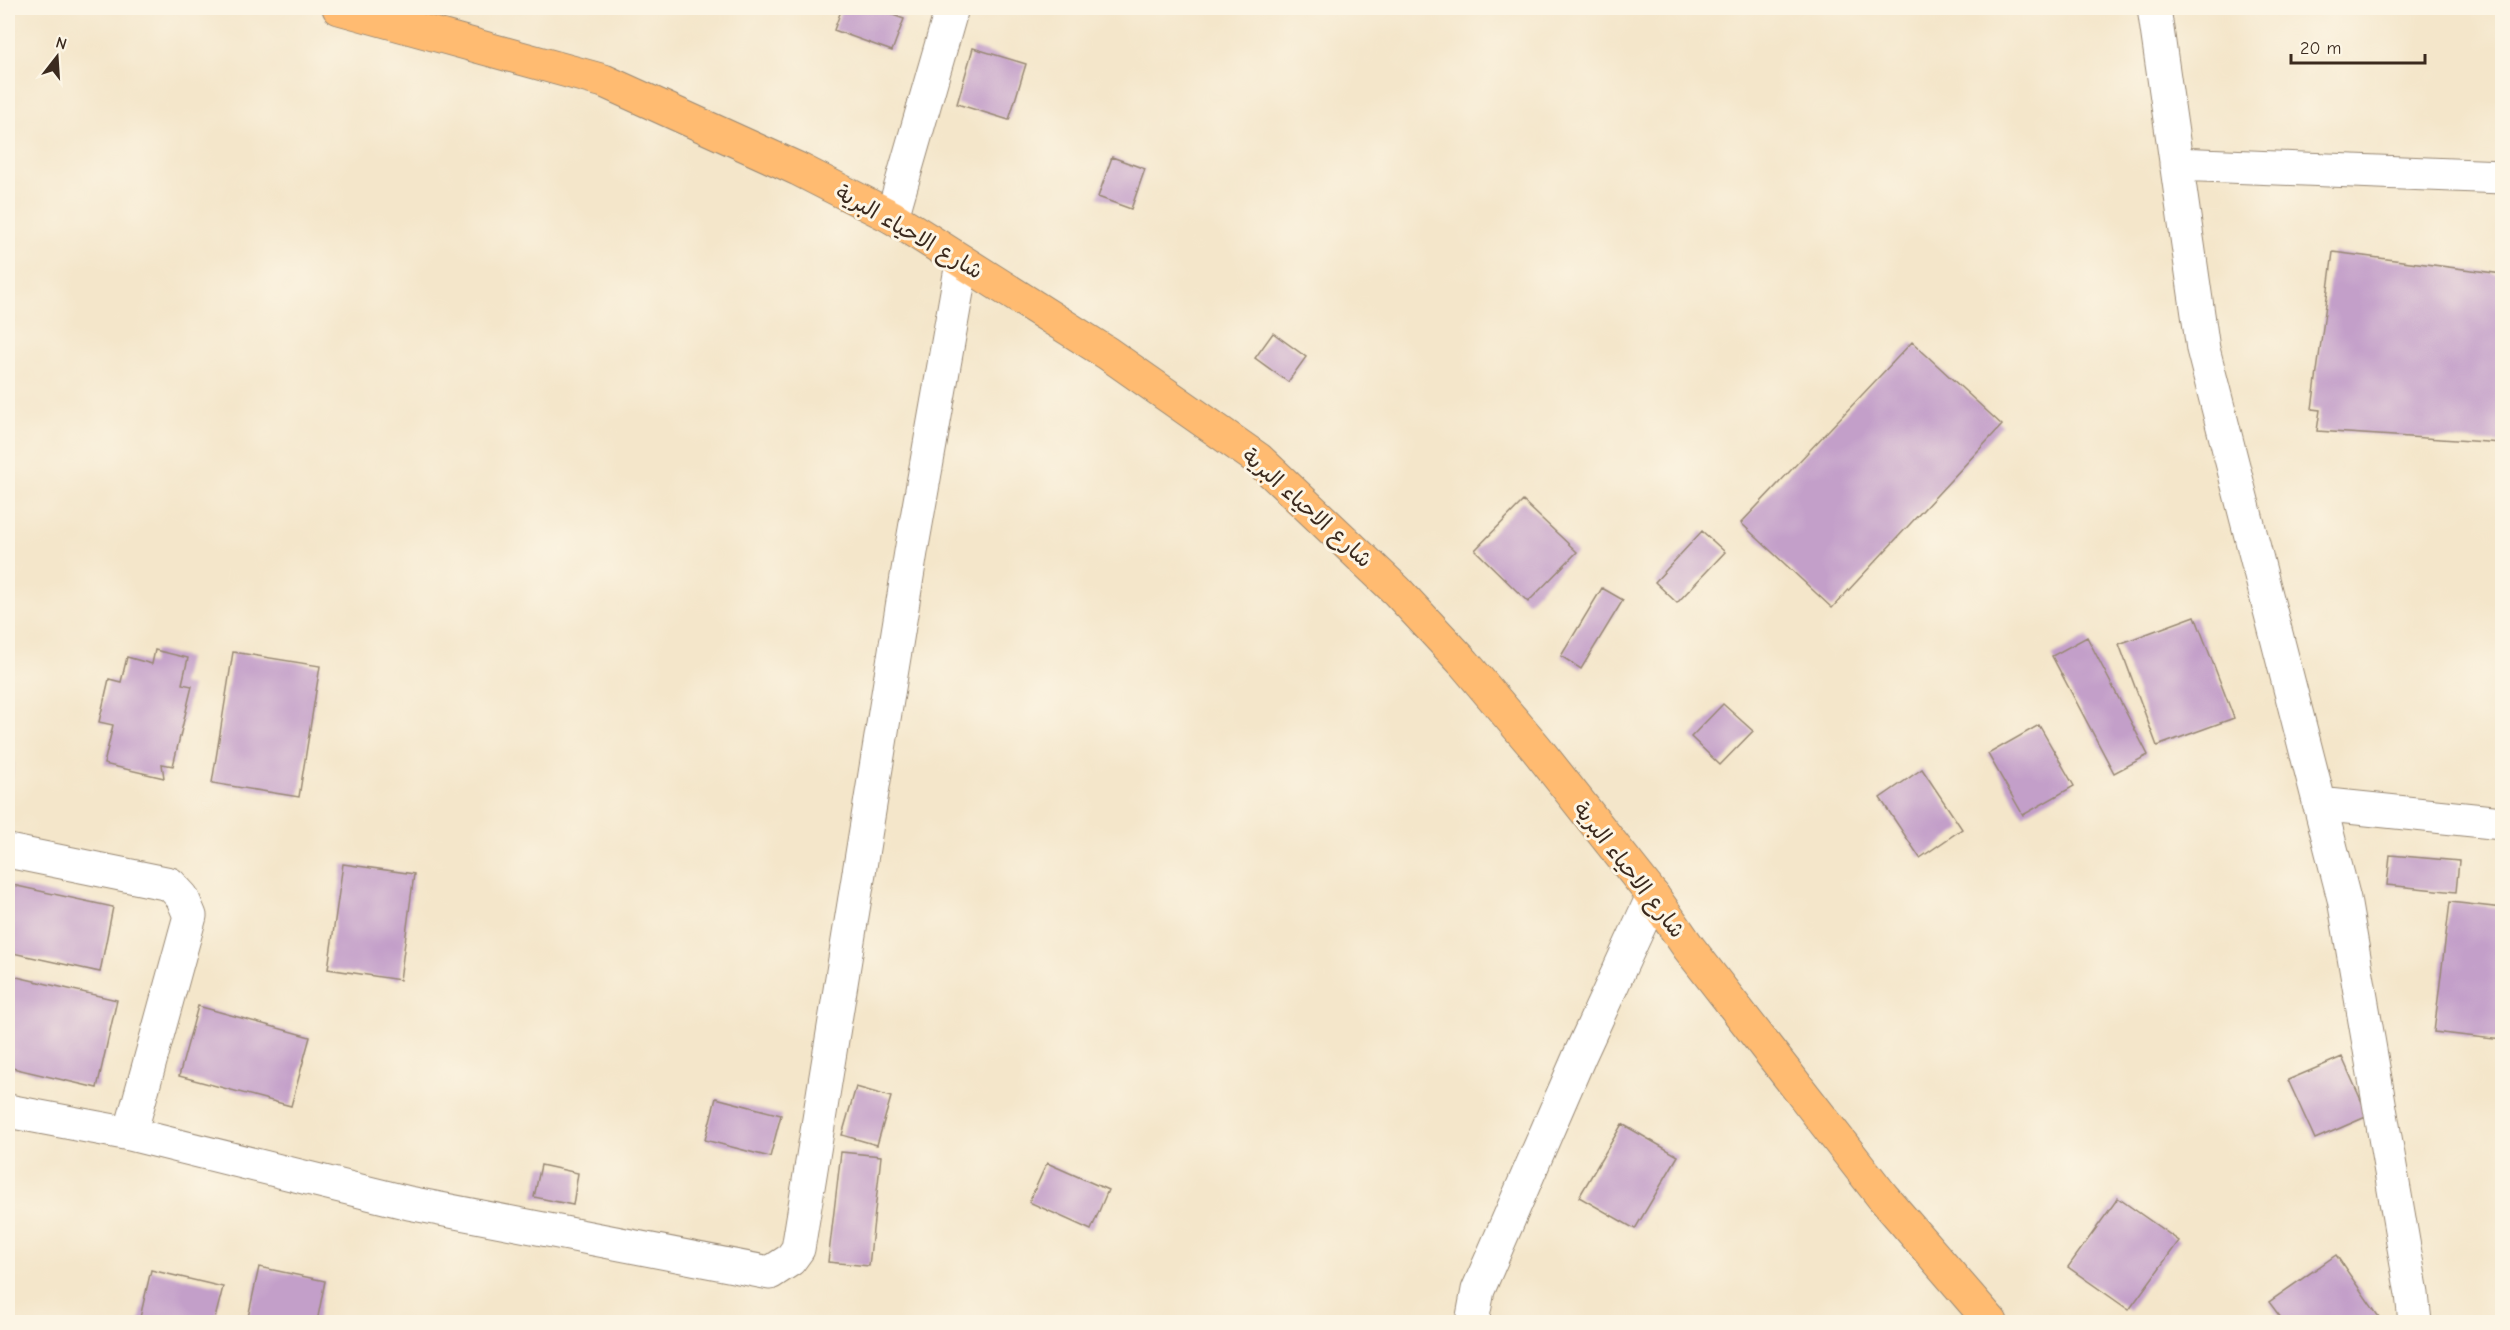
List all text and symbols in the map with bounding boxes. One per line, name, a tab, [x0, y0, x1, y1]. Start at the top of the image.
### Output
north arrow	[27, 27, 87, 87]
scale bar	[2291, 27, 2424, 65]
text: N	[53, 33, 69, 54]
text: 20 m	[2300, 38, 2341, 59]
street label: شارع الاحياء البرية	[830, 179, 987, 286]
street label: شارع الاحياء البرية	[1235, 443, 1377, 574]
street label: شارع الاحياء البرية	[1566, 797, 1690, 944]

